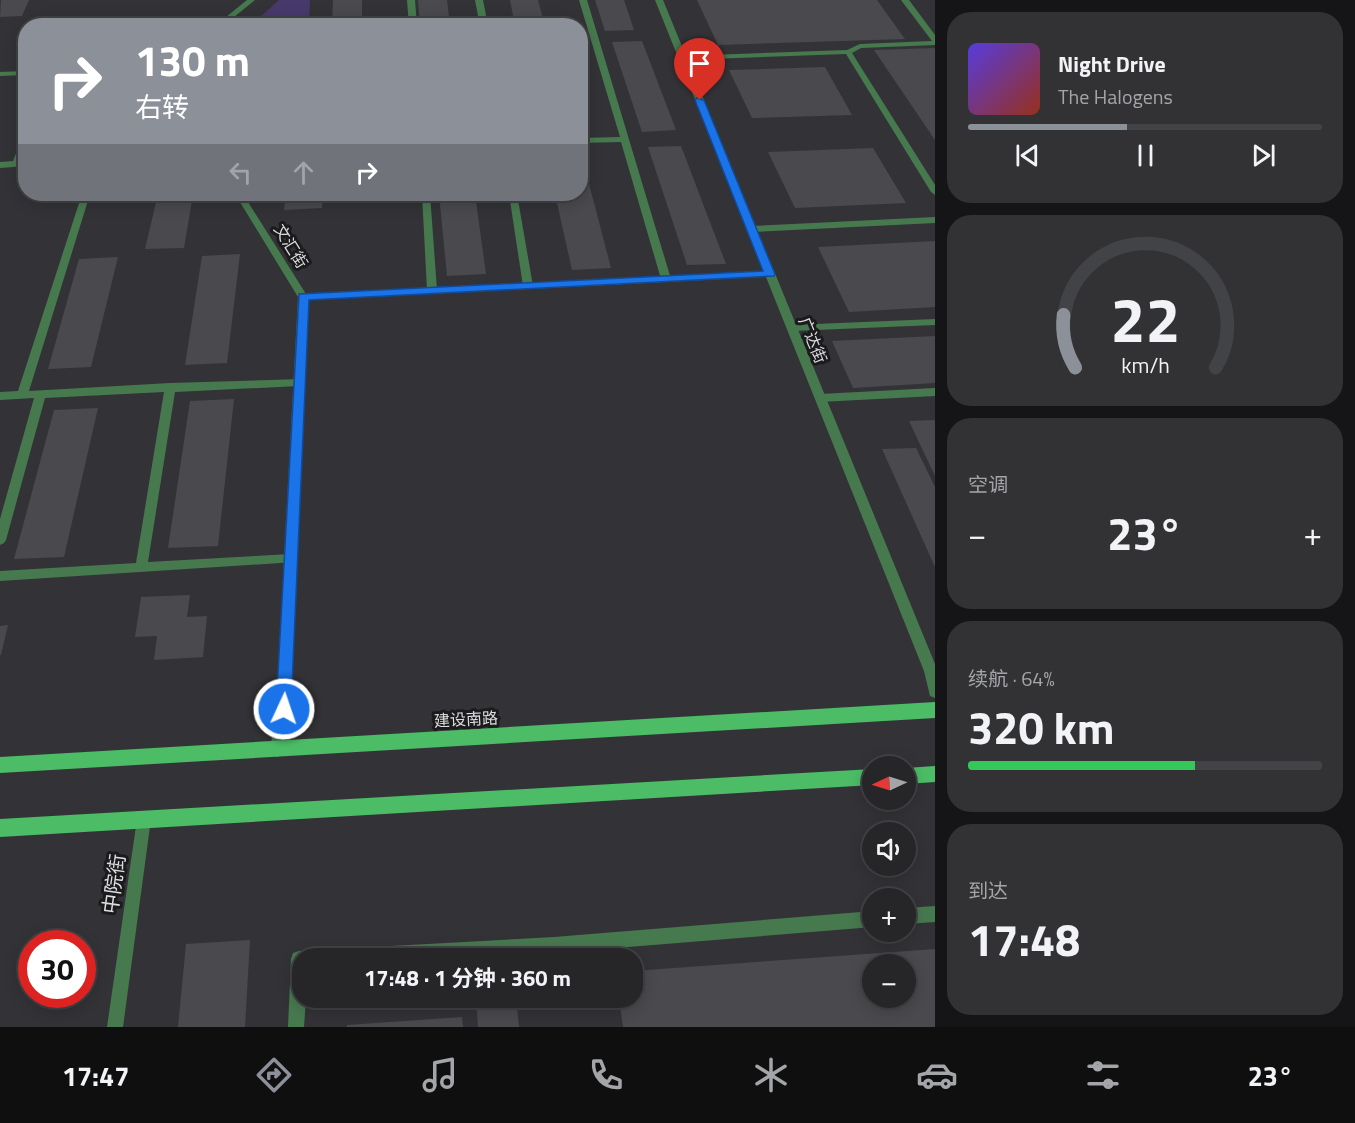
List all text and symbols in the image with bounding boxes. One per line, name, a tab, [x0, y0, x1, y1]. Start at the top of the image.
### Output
text: 130 m	[135, 28, 250, 92]
pin	[674, 38, 725, 100]
icon: right	[36, 42, 114, 120]
icon: arrive	[683, 47, 716, 80]
text: Night Drive	[1058, 47, 1166, 81]
text: The Halogens	[1058, 81, 1173, 112]
text: 右转	[135, 86, 189, 127]
icon: previous	[1011, 139, 1044, 172]
icon: pause	[1129, 139, 1162, 172]
icon: next	[1247, 139, 1280, 172]
icon: left	[224, 156, 257, 189]
icon: ahead	[287, 156, 320, 189]
icon: right	[350, 156, 383, 189]
street label: 文汇街	[268, 219, 314, 273]
text: 22	[1110, 271, 1180, 366]
street label: 广达街	[793, 313, 833, 367]
text: km/h	[1121, 349, 1169, 381]
text: 空调	[968, 469, 1008, 500]
text: 23°	[1107, 499, 1183, 567]
text: −	[968, 509, 986, 559]
text: +	[1304, 509, 1322, 559]
text: 续航 · 64%	[968, 663, 1055, 694]
position arrow	[252, 677, 316, 741]
text: 320 km	[968, 693, 1114, 761]
street label: 建设南路	[433, 705, 499, 733]
north arrow	[862, 756, 916, 810]
map controls	[862, 756, 916, 1008]
button: sound	[862, 822, 916, 876]
street label: 中院街	[94, 852, 133, 916]
text: 到达	[968, 875, 1008, 906]
button: +	[862, 888, 916, 942]
text: 17:48	[968, 905, 1080, 973]
speed limit sign: 30	[18, 930, 96, 1008]
button: −	[862, 954, 916, 1008]
text: 17:48 · 1 分钟 · 360 m	[364, 961, 571, 995]
icon: directions	[253, 1054, 295, 1096]
icon: music	[419, 1054, 461, 1096]
icon: phone	[585, 1054, 627, 1096]
icon: climate	[750, 1054, 792, 1096]
icon: car	[916, 1054, 958, 1096]
icon: filters	[1082, 1054, 1124, 1096]
text: 17:47	[62, 1055, 129, 1096]
text: 23°	[1248, 1055, 1293, 1096]

